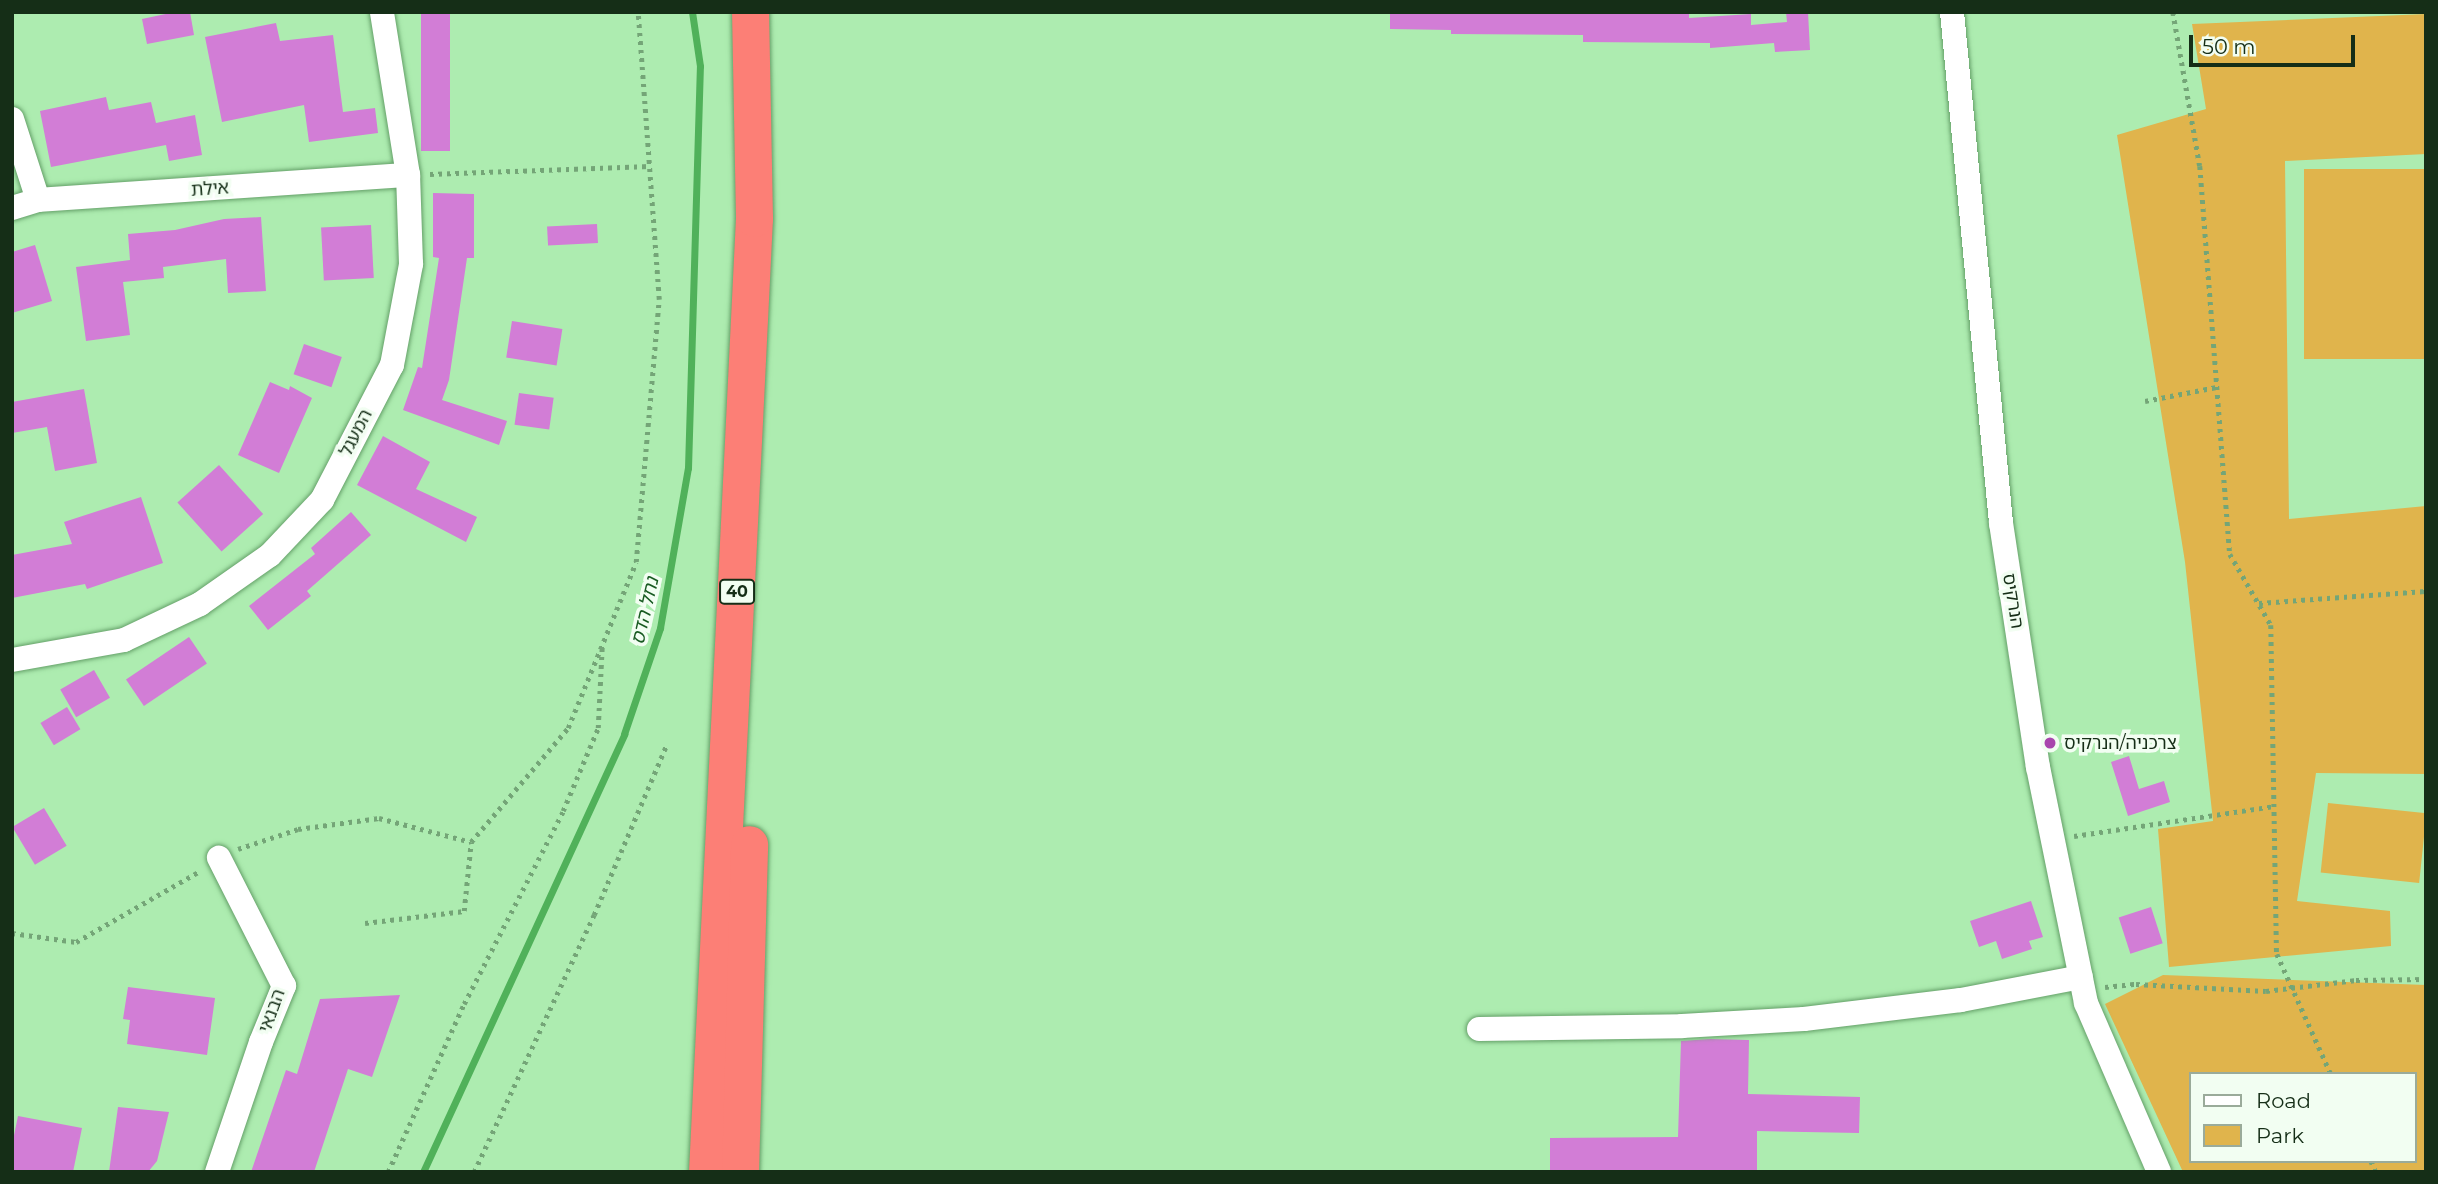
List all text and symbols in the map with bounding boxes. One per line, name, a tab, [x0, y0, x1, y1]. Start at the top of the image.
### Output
scale bar	[2193, 21, 2359, 65]
text: 50 m	[2202, 34, 2256, 59]
street label: אילת	[190, 177, 230, 201]
street label: המעגל	[335, 406, 377, 460]
street label: הנרקיס	[1998, 572, 2028, 630]
water label: נחל הדס	[626, 575, 664, 647]
road number: 40	[718, 580, 756, 604]
place label: צרכניה/הנרקיס	[2064, 732, 2177, 754]
marker: צרכניה/הנרקיס	[2042, 735, 2058, 751]
street label: הבנאי	[254, 986, 290, 1036]
legend	[2190, 1072, 2417, 1163]
text: Road	[2256, 1088, 2311, 1113]
text: Park	[2256, 1123, 2304, 1148]

